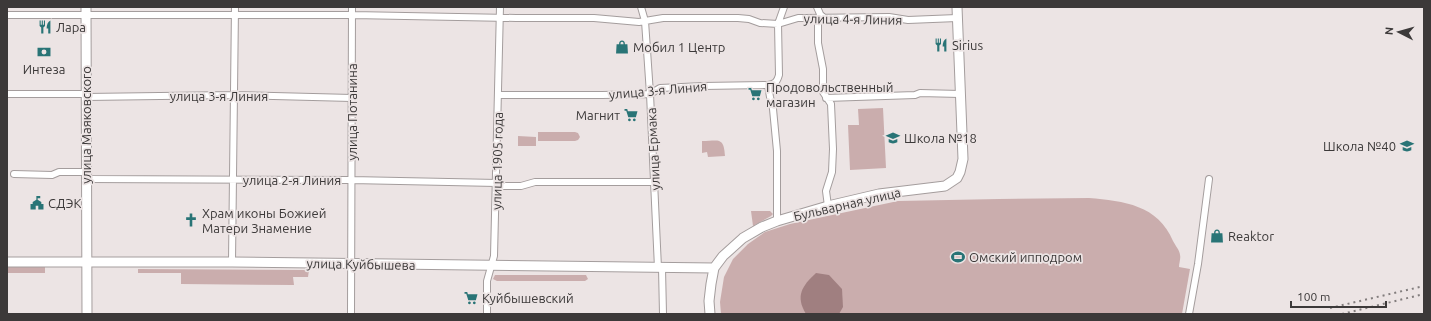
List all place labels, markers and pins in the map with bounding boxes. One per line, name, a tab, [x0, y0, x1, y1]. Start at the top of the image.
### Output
restaurant icon: Лара	[37, 19, 53, 35]
place label: Лара	[56, 20, 86, 34]
restaurant icon: Sirius	[933, 37, 949, 53]
place label: Sirius	[952, 38, 983, 52]
shop icon: Мобил 1 Центр	[614, 39, 630, 55]
place label: Мобил 1 Центр	[633, 40, 725, 54]
bank icon: Интеза	[36, 44, 52, 60]
place label: Интеза	[23, 62, 65, 76]
place label: Продовольственный магазин	[766, 80, 893, 109]
supermarket icon: Продовольственный магазин	[747, 86, 763, 102]
supermarket icon: Магнит	[623, 107, 639, 123]
place label: Магнит	[576, 108, 620, 122]
school or university icon: Школа №18	[885, 130, 901, 146]
place label: Школа №18	[904, 131, 977, 145]
school or university icon: Школа №40	[1399, 138, 1415, 154]
place label: Школа №40	[1323, 139, 1396, 153]
public building icon: СДЭК	[29, 195, 45, 211]
place label: СДЭК	[48, 196, 81, 210]
place label: Храм иконы Божией Матери Знамение	[202, 206, 326, 235]
church icon: Храм иконы Божией Матери Знамение	[183, 212, 199, 228]
shop icon: Reaktor	[1209, 228, 1225, 244]
place label: Reaktor	[1228, 229, 1274, 243]
sports icon: Омский ипподром	[950, 249, 966, 265]
place label: Омский ипподром	[969, 250, 1082, 264]
supermarket icon: Куйбышевский	[463, 290, 479, 306]
place label: Куйбышевский	[482, 291, 574, 305]

